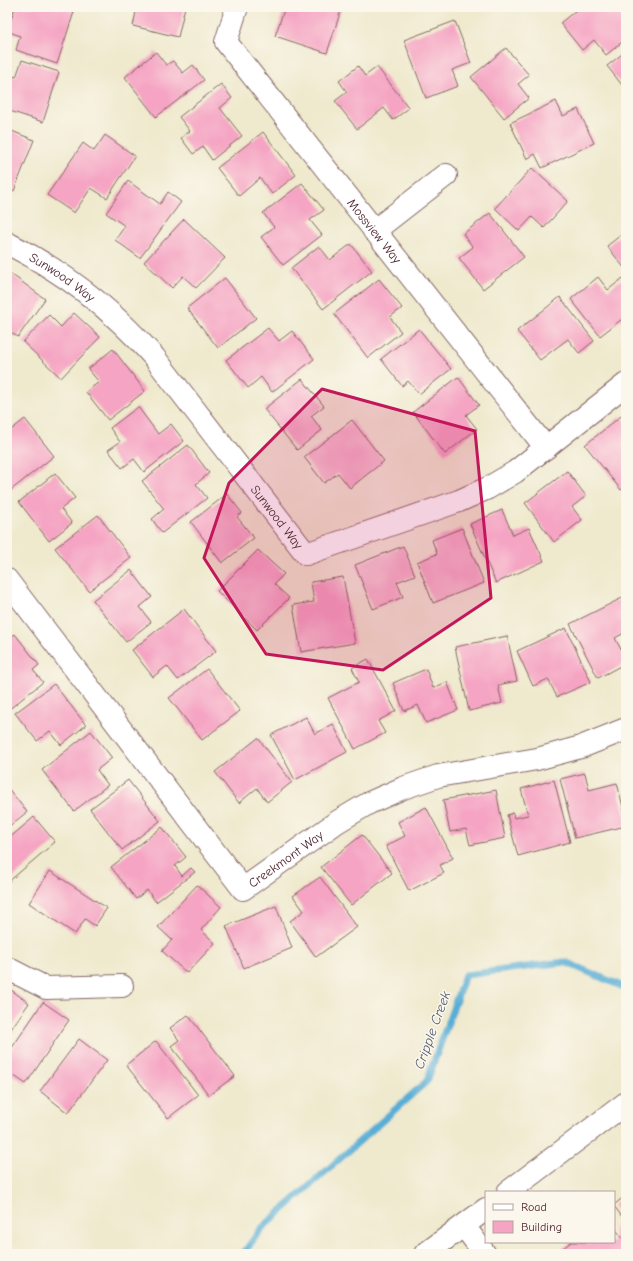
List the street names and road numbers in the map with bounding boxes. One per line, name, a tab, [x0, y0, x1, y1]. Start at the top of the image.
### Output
street label: Mossview Way	[344, 196, 405, 267]
street label: Sunwood Way	[27, 250, 98, 305]
street label: Sunwood Way	[248, 482, 306, 552]
street label: Creekmont Way	[246, 827, 326, 891]

